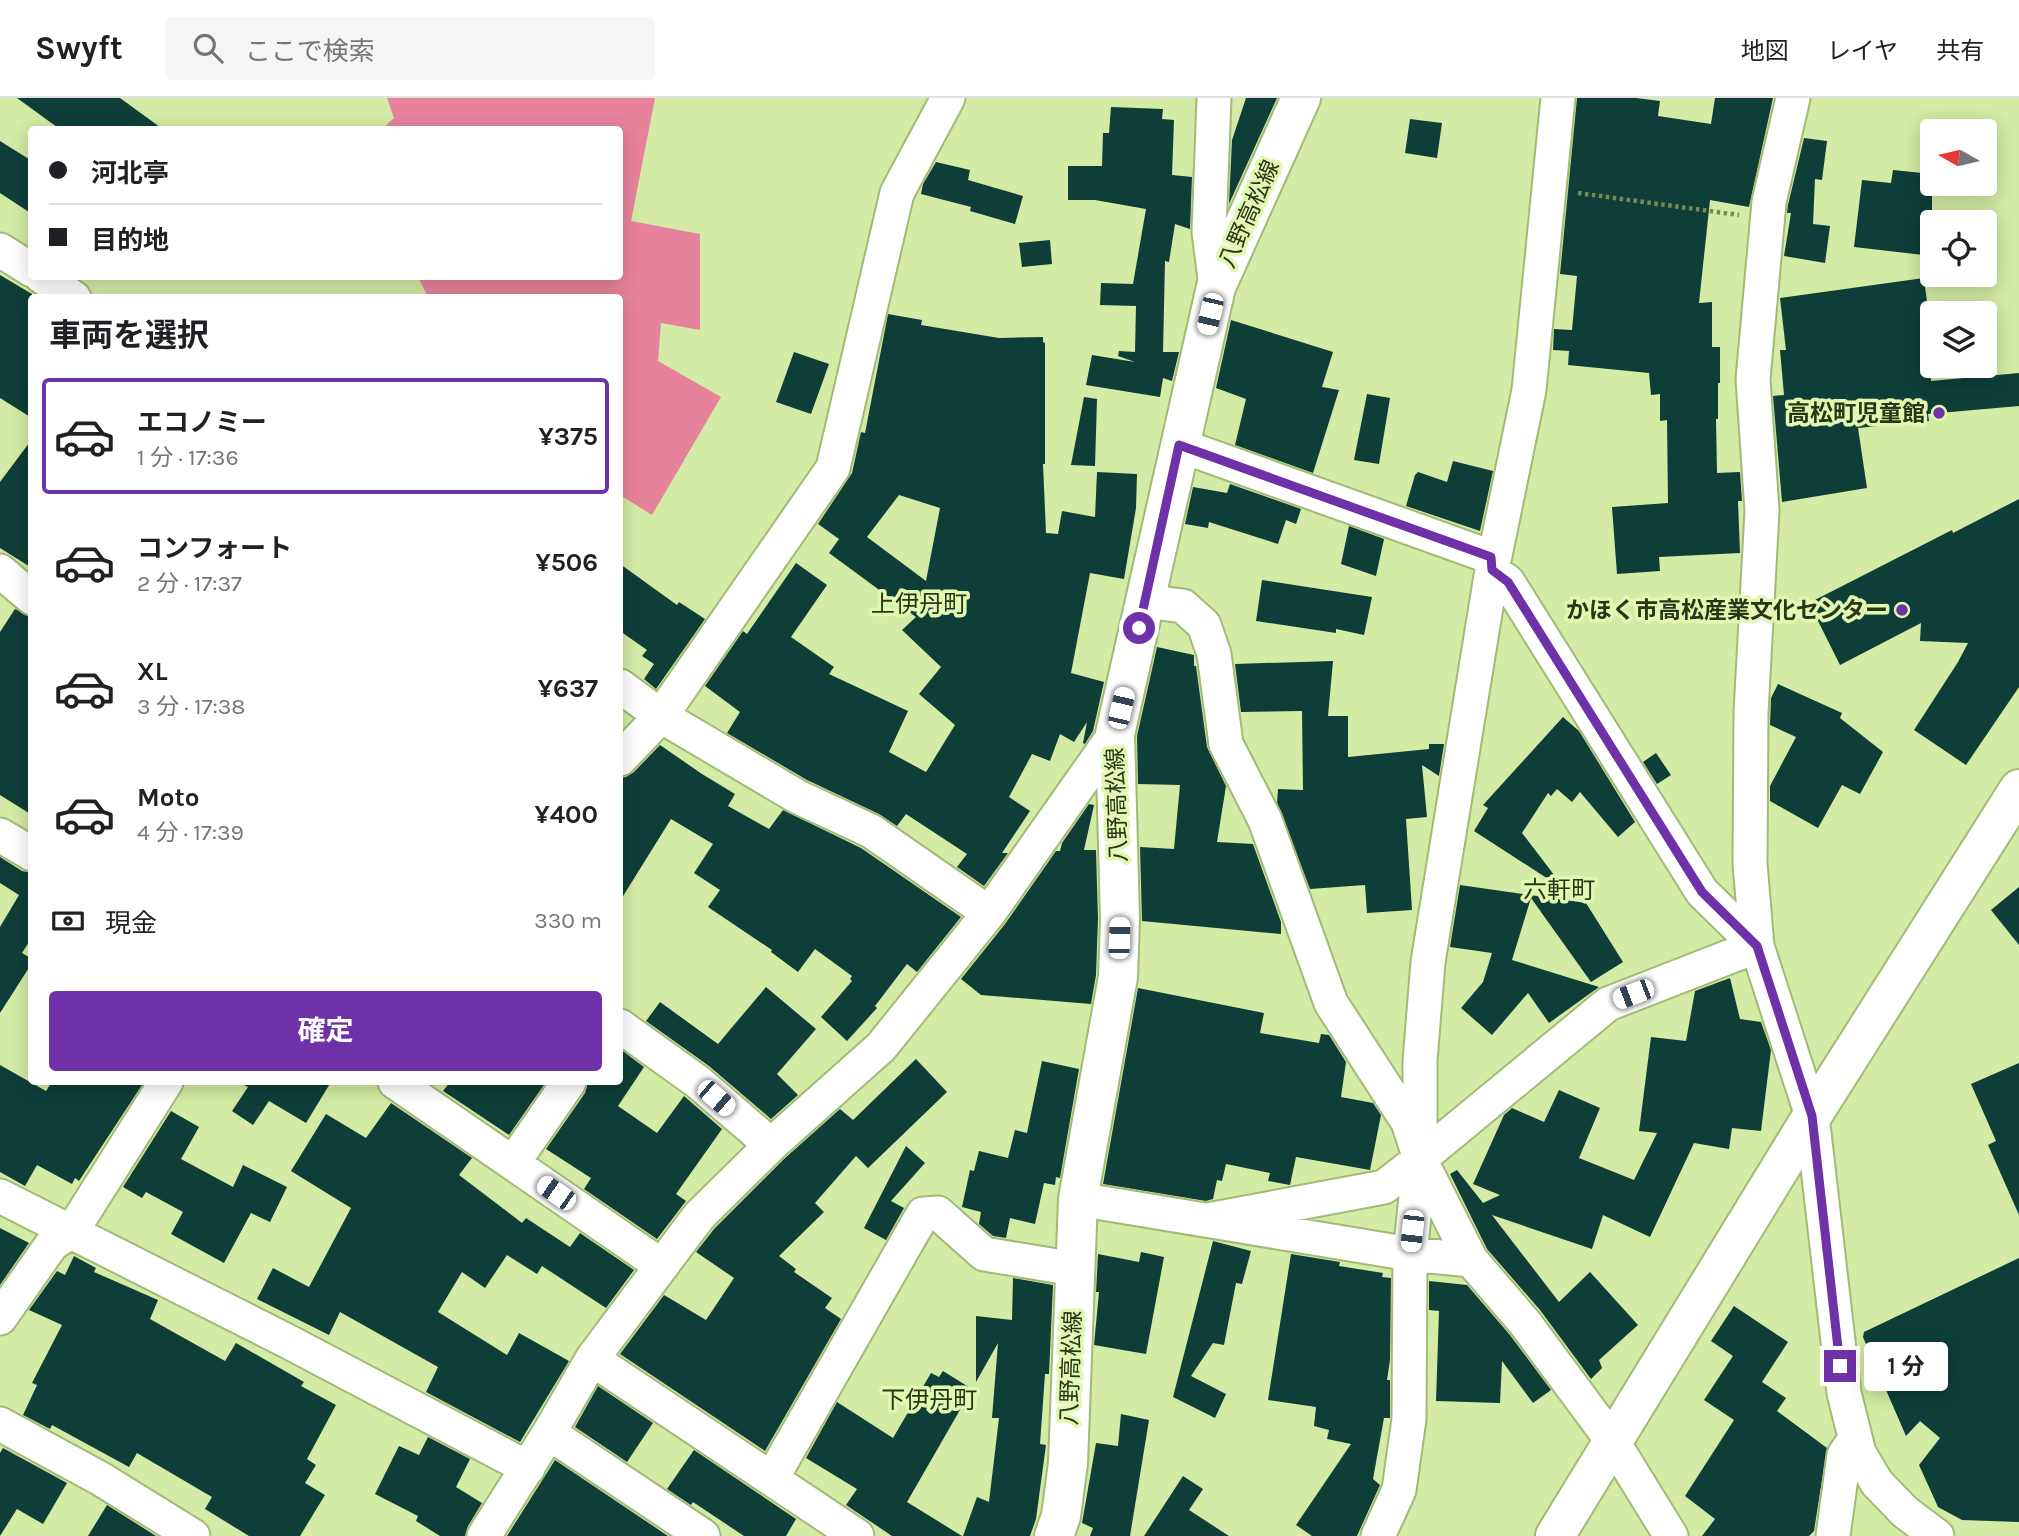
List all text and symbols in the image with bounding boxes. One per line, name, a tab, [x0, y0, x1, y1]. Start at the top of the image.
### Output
search box	[165, 17, 655, 80]
text: Swyft	[35, 29, 123, 67]
icon: search	[189, 29, 227, 67]
text: ここで検索	[245, 36, 375, 67]
text: 地図	[1741, 37, 1789, 65]
text: レイヤ	[1827, 37, 1898, 65]
text: 共有	[1936, 37, 1984, 65]
north arrow	[1920, 119, 1997, 196]
map controls	[1920, 119, 1997, 378]
street label: 八野高松線	[1213, 156, 1285, 272]
text: 河北亭	[91, 158, 169, 189]
button: locate	[1920, 210, 1997, 287]
text: 目的地	[91, 225, 169, 256]
car	[1196, 291, 1225, 337]
button: layers	[1920, 301, 1997, 378]
text: 車両を選択	[49, 317, 209, 354]
place label: 高松町児童館	[1787, 400, 1925, 427]
icon: car	[53, 405, 116, 468]
marker: 高松町児童館	[1931, 405, 1947, 421]
text: エコノミー	[137, 407, 267, 438]
text: ¥375	[539, 421, 598, 452]
text: 1 分 · 17:36	[137, 444, 239, 471]
icon: car	[53, 531, 116, 594]
text: コンフォート	[137, 533, 292, 564]
text: ¥506	[535, 547, 598, 578]
text: 2 分 · 17:37	[137, 570, 242, 597]
district label: 上伊丹町	[871, 590, 967, 618]
place label: かほく市高松産業文化センター	[1566, 597, 1888, 624]
marker: かほく市高松産業文化センター	[1894, 602, 1910, 618]
route start	[1123, 612, 1155, 644]
text: XL	[137, 656, 168, 687]
icon: car	[53, 657, 116, 720]
text: ¥637	[538, 673, 598, 704]
car	[1107, 685, 1136, 731]
text: 3 分 · 17:38	[137, 693, 246, 720]
street label: 八野高松線	[1102, 747, 1132, 863]
text: Moto	[137, 782, 199, 813]
icon: car	[53, 783, 116, 846]
text: ¥400	[534, 799, 598, 830]
text: 4 分 · 17:39	[137, 819, 244, 846]
district label: 六軒町	[1523, 876, 1595, 904]
icon: cash	[49, 902, 87, 940]
text: 330 m	[534, 907, 602, 934]
text: 現金	[105, 908, 157, 939]
car	[1108, 917, 1131, 959]
car	[1610, 977, 1657, 1011]
button: 確定	[49, 991, 602, 1071]
car	[694, 1076, 739, 1120]
car	[533, 1172, 580, 1214]
car	[1400, 1209, 1425, 1253]
street label: 八野高松線	[1056, 1310, 1086, 1426]
callout: 1 分	[1864, 1342, 1948, 1390]
route end	[1824, 1350, 1856, 1382]
text: 1 分	[1887, 1353, 1925, 1380]
district label: 下伊丹町	[881, 1386, 977, 1414]

